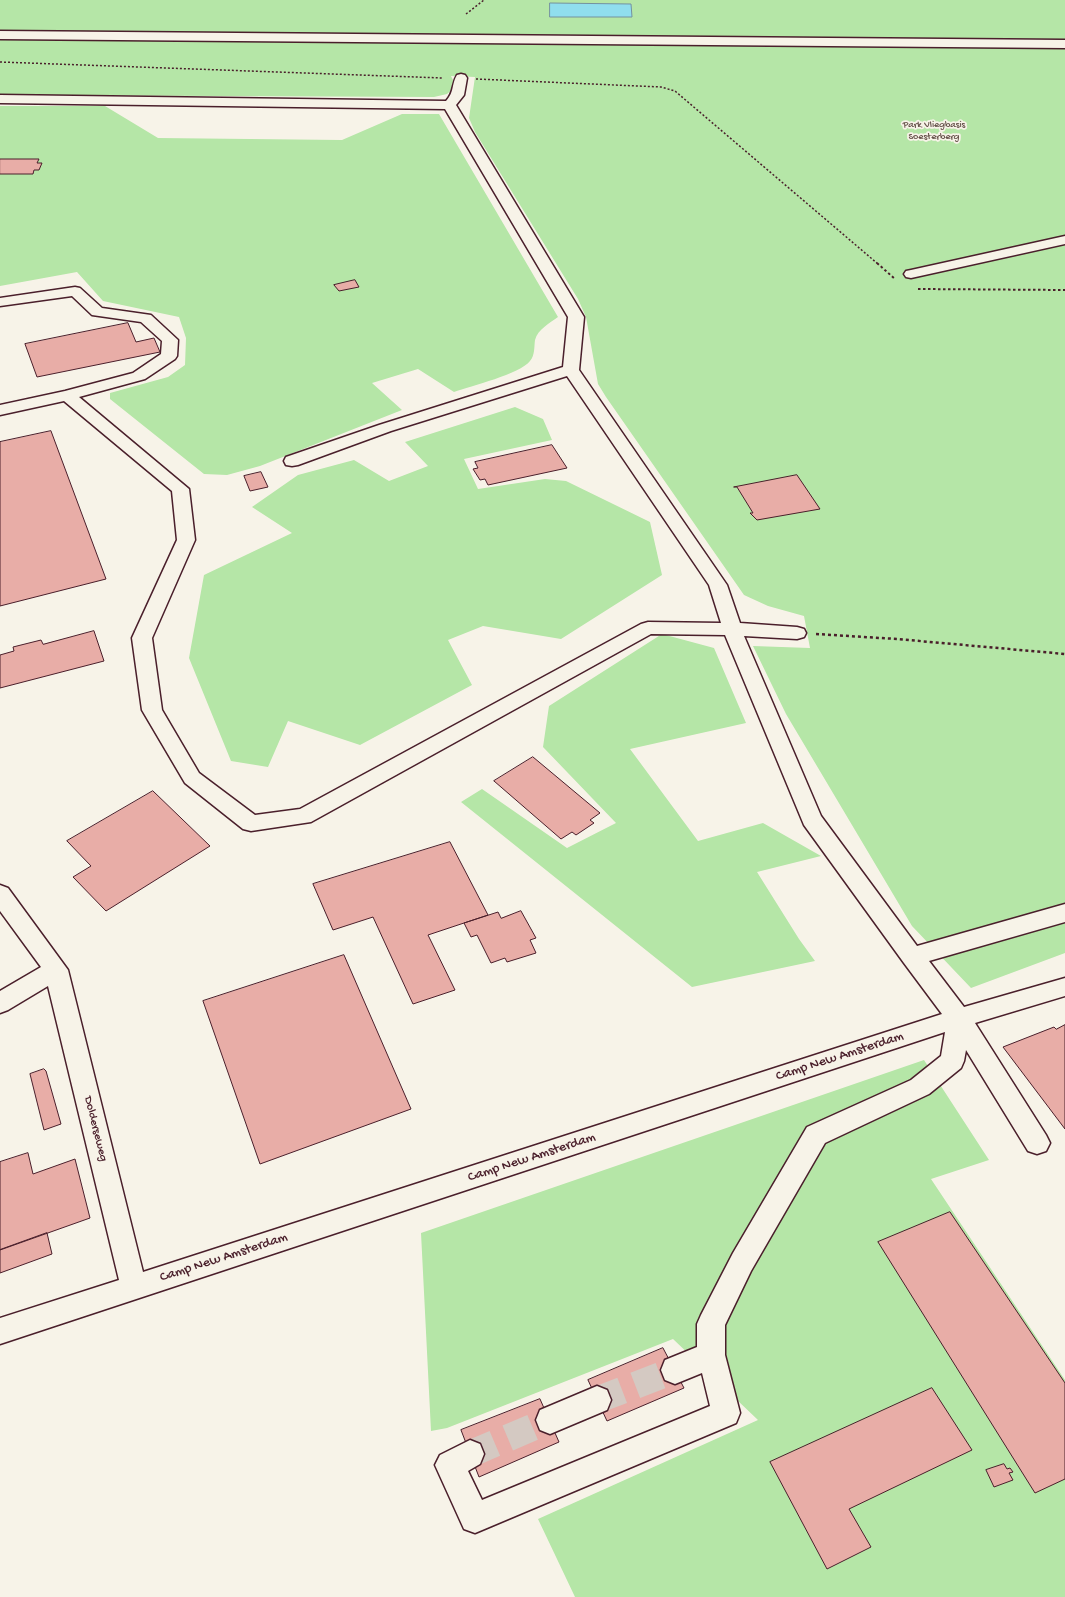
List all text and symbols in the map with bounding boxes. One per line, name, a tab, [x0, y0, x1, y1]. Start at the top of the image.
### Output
park label: Park Vliegbasis Soesterberg	[903, 119, 965, 142]
street label: Camp New Amsterdam	[774, 1028, 906, 1086]
street label: Dolderseweg	[80, 1095, 110, 1163]
street label: Camp New Amsterdam	[466, 1129, 598, 1187]
street label: Camp New Amsterdam	[158, 1229, 290, 1287]

